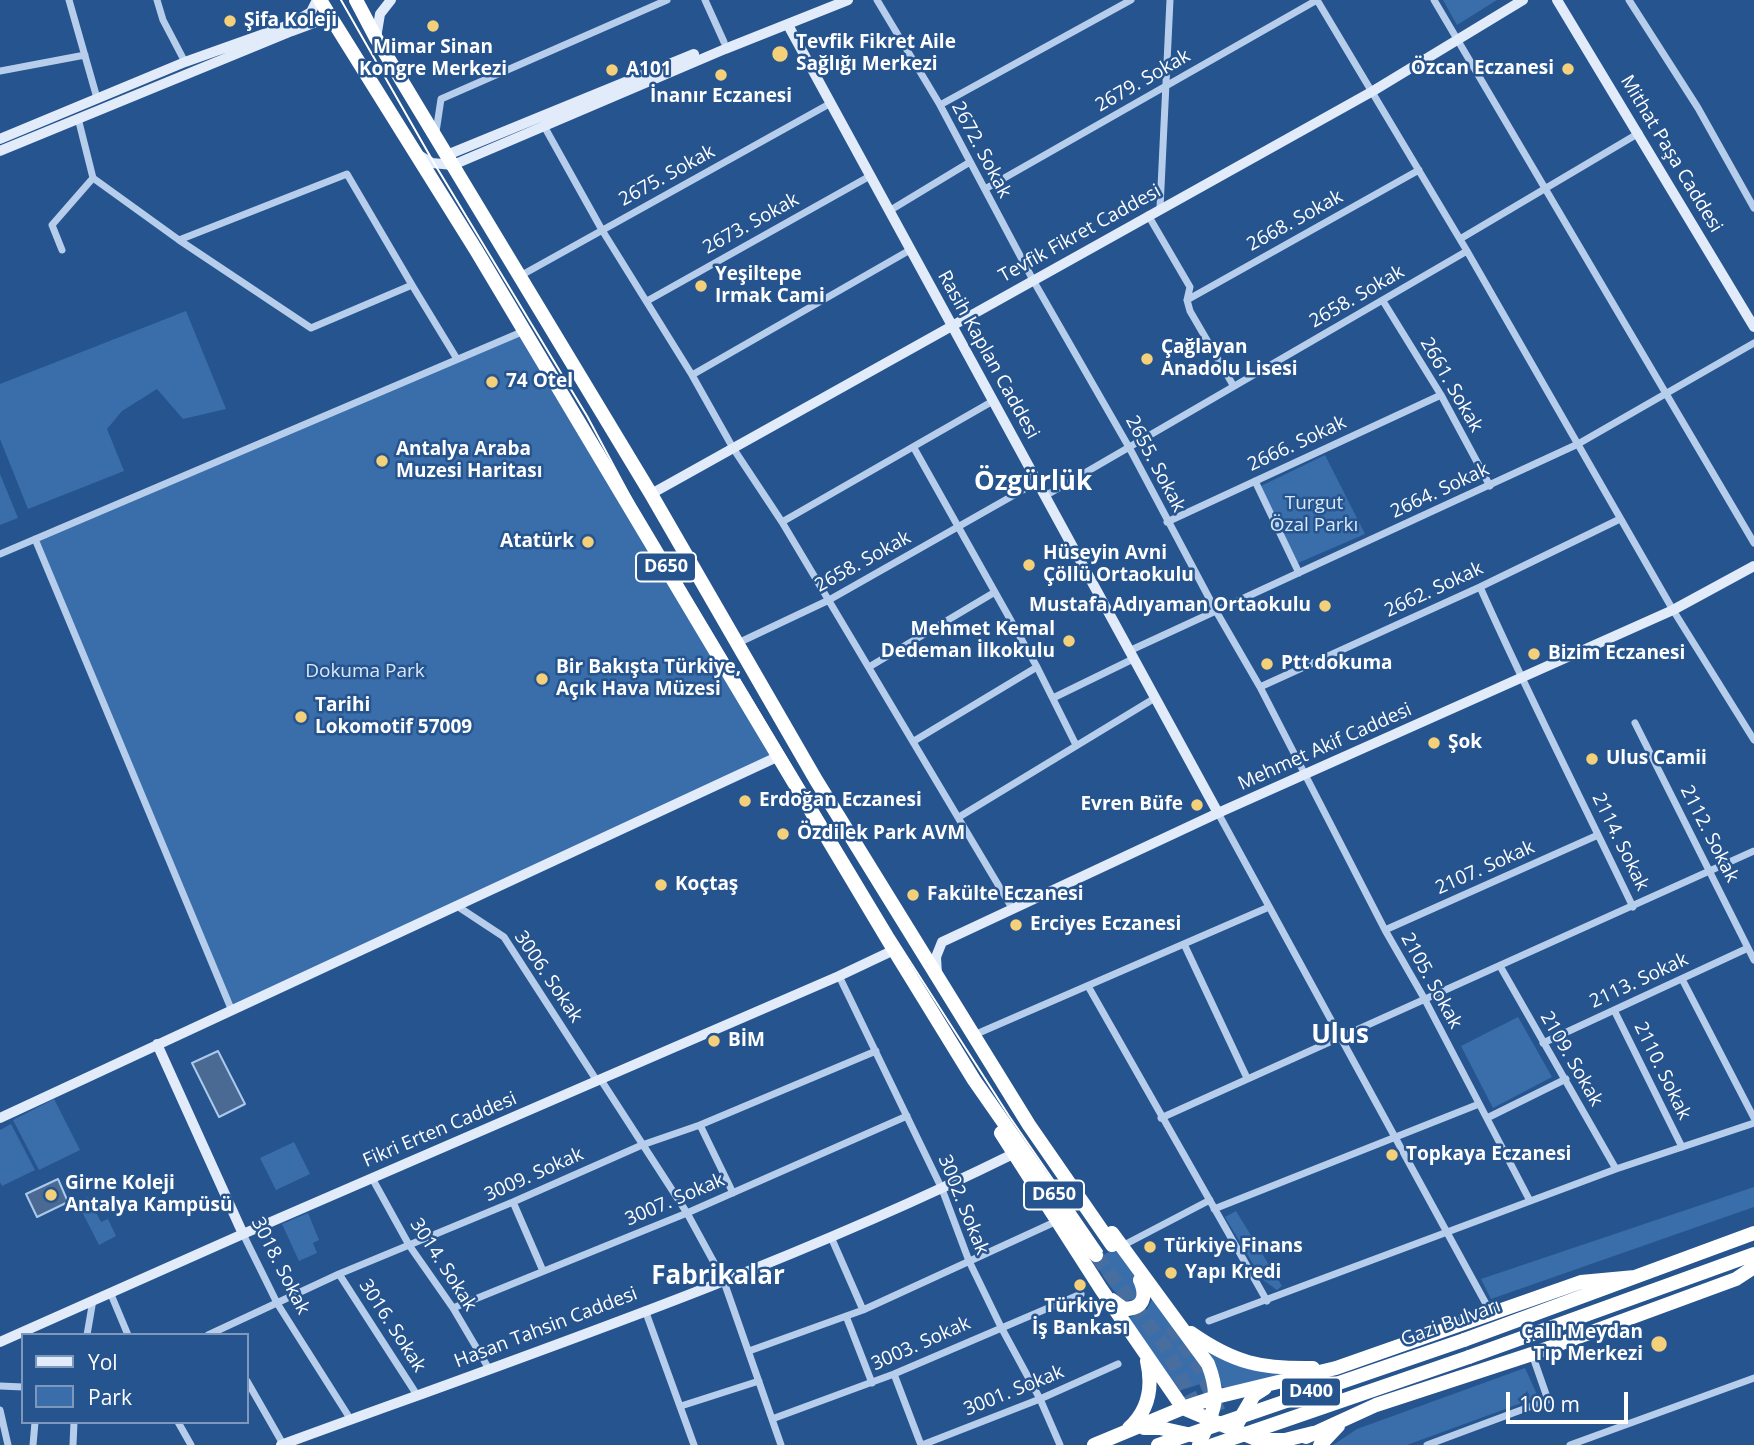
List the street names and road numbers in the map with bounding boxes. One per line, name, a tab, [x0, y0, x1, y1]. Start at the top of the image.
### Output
street label: 2679. Sokak	[1092, 45, 1194, 117]
street label: Mithat Paşa Caddesi	[1615, 71, 1727, 237]
street label: 2672. Sokak	[946, 98, 1016, 202]
street label: 2675. Sokak	[615, 140, 719, 212]
street label: Tevfik Fikret Caddesi	[995, 180, 1165, 288]
street label: 2668. Sokak	[1243, 185, 1347, 257]
street label: 2673. Sokak	[699, 188, 803, 260]
street label: 2658. Sokak	[1306, 261, 1408, 333]
street label: Rasih Kaplan Caddesi	[932, 267, 1044, 443]
street label: 2661. Sokak	[1415, 334, 1487, 436]
street label: 2666. Sokak	[1244, 411, 1350, 477]
street label: 2655. Sokak	[1120, 412, 1190, 516]
street label: 2664. Sokak	[1387, 458, 1493, 524]
street label: 2658. Sokak	[811, 526, 915, 598]
road number: D650	[636, 552, 696, 582]
street label: 2662. Sokak	[1381, 557, 1487, 623]
street label: Mehmet Akif Caddesi	[1235, 698, 1415, 796]
street label: 2112. Sokak	[1675, 782, 1743, 886]
street label: 2114. Sokak	[1587, 789, 1653, 895]
street label: 2107. Sokak	[1432, 836, 1538, 900]
street label: 3006. Sokak	[509, 927, 587, 1027]
street label: 2105. Sokak	[1395, 929, 1467, 1033]
street label: 2113. Sokak	[1586, 948, 1692, 1014]
street label: 2109. Sokak	[1535, 1008, 1607, 1110]
street label: 2110. Sokak	[1629, 1018, 1695, 1124]
street label: Fikri Erten Caddesi	[360, 1087, 520, 1173]
street label: 3009. Sokak	[481, 1143, 587, 1207]
street label: 3002. Sokak	[933, 1152, 993, 1258]
street label: 3007. Sokak	[622, 1169, 728, 1231]
road number: D650	[1024, 1180, 1084, 1210]
street label: 3018. Sokak	[246, 1214, 314, 1318]
street label: 3014. Sokak	[405, 1214, 481, 1316]
street label: 3016. Sokak	[354, 1275, 430, 1377]
street label: Hasan Tahsin Caddesi	[451, 1283, 641, 1373]
street label: Gazi Bulvarı	[1398, 1294, 1504, 1352]
street label: 3003. Sokak	[868, 1312, 974, 1376]
street label: 3001. Sokak	[961, 1361, 1067, 1421]
road number: D400	[1281, 1378, 1341, 1406]

